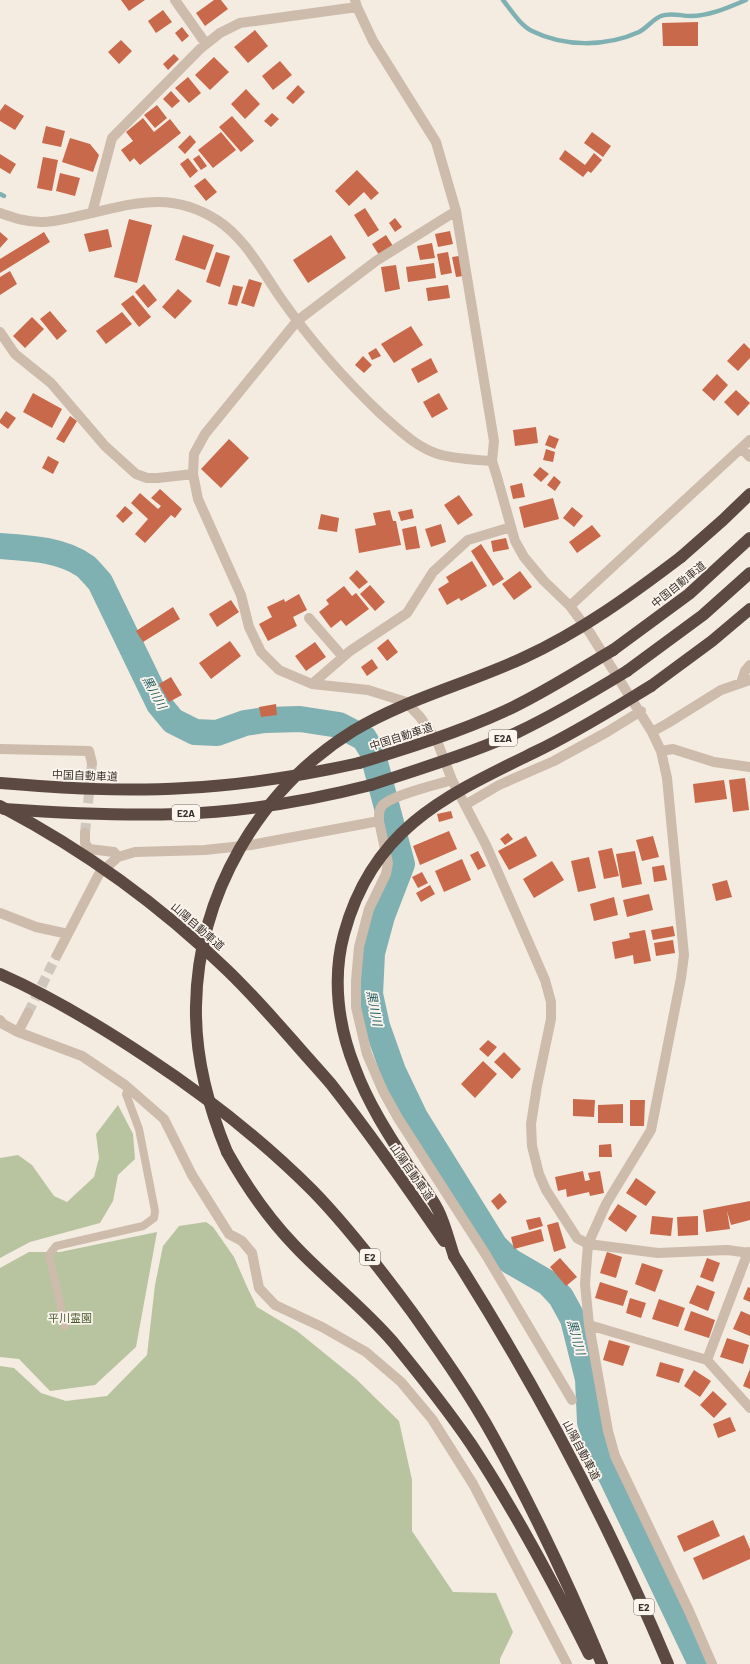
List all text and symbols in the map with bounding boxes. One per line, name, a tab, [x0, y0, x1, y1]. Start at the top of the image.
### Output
street label: 中国自動車道	[648, 558, 708, 610]
water label: 黒川川	[140, 673, 171, 713]
street label: 中国自動車道	[368, 720, 434, 752]
road number: E2A	[489, 730, 517, 746]
street label: 中国自動車道	[52, 767, 118, 783]
road number: E2A	[172, 805, 200, 821]
street label: 山陽自動車道	[169, 899, 227, 953]
water label: 黒川川	[365, 989, 386, 1029]
street label: 山陽自動車道	[388, 1141, 436, 1203]
road number: E2	[360, 1249, 380, 1265]
park label: 平川霊園	[48, 1311, 92, 1324]
water label: 黒川川	[565, 1318, 589, 1358]
street label: 山陽自動車道	[561, 1418, 603, 1482]
road number: E2	[634, 1599, 654, 1615]

